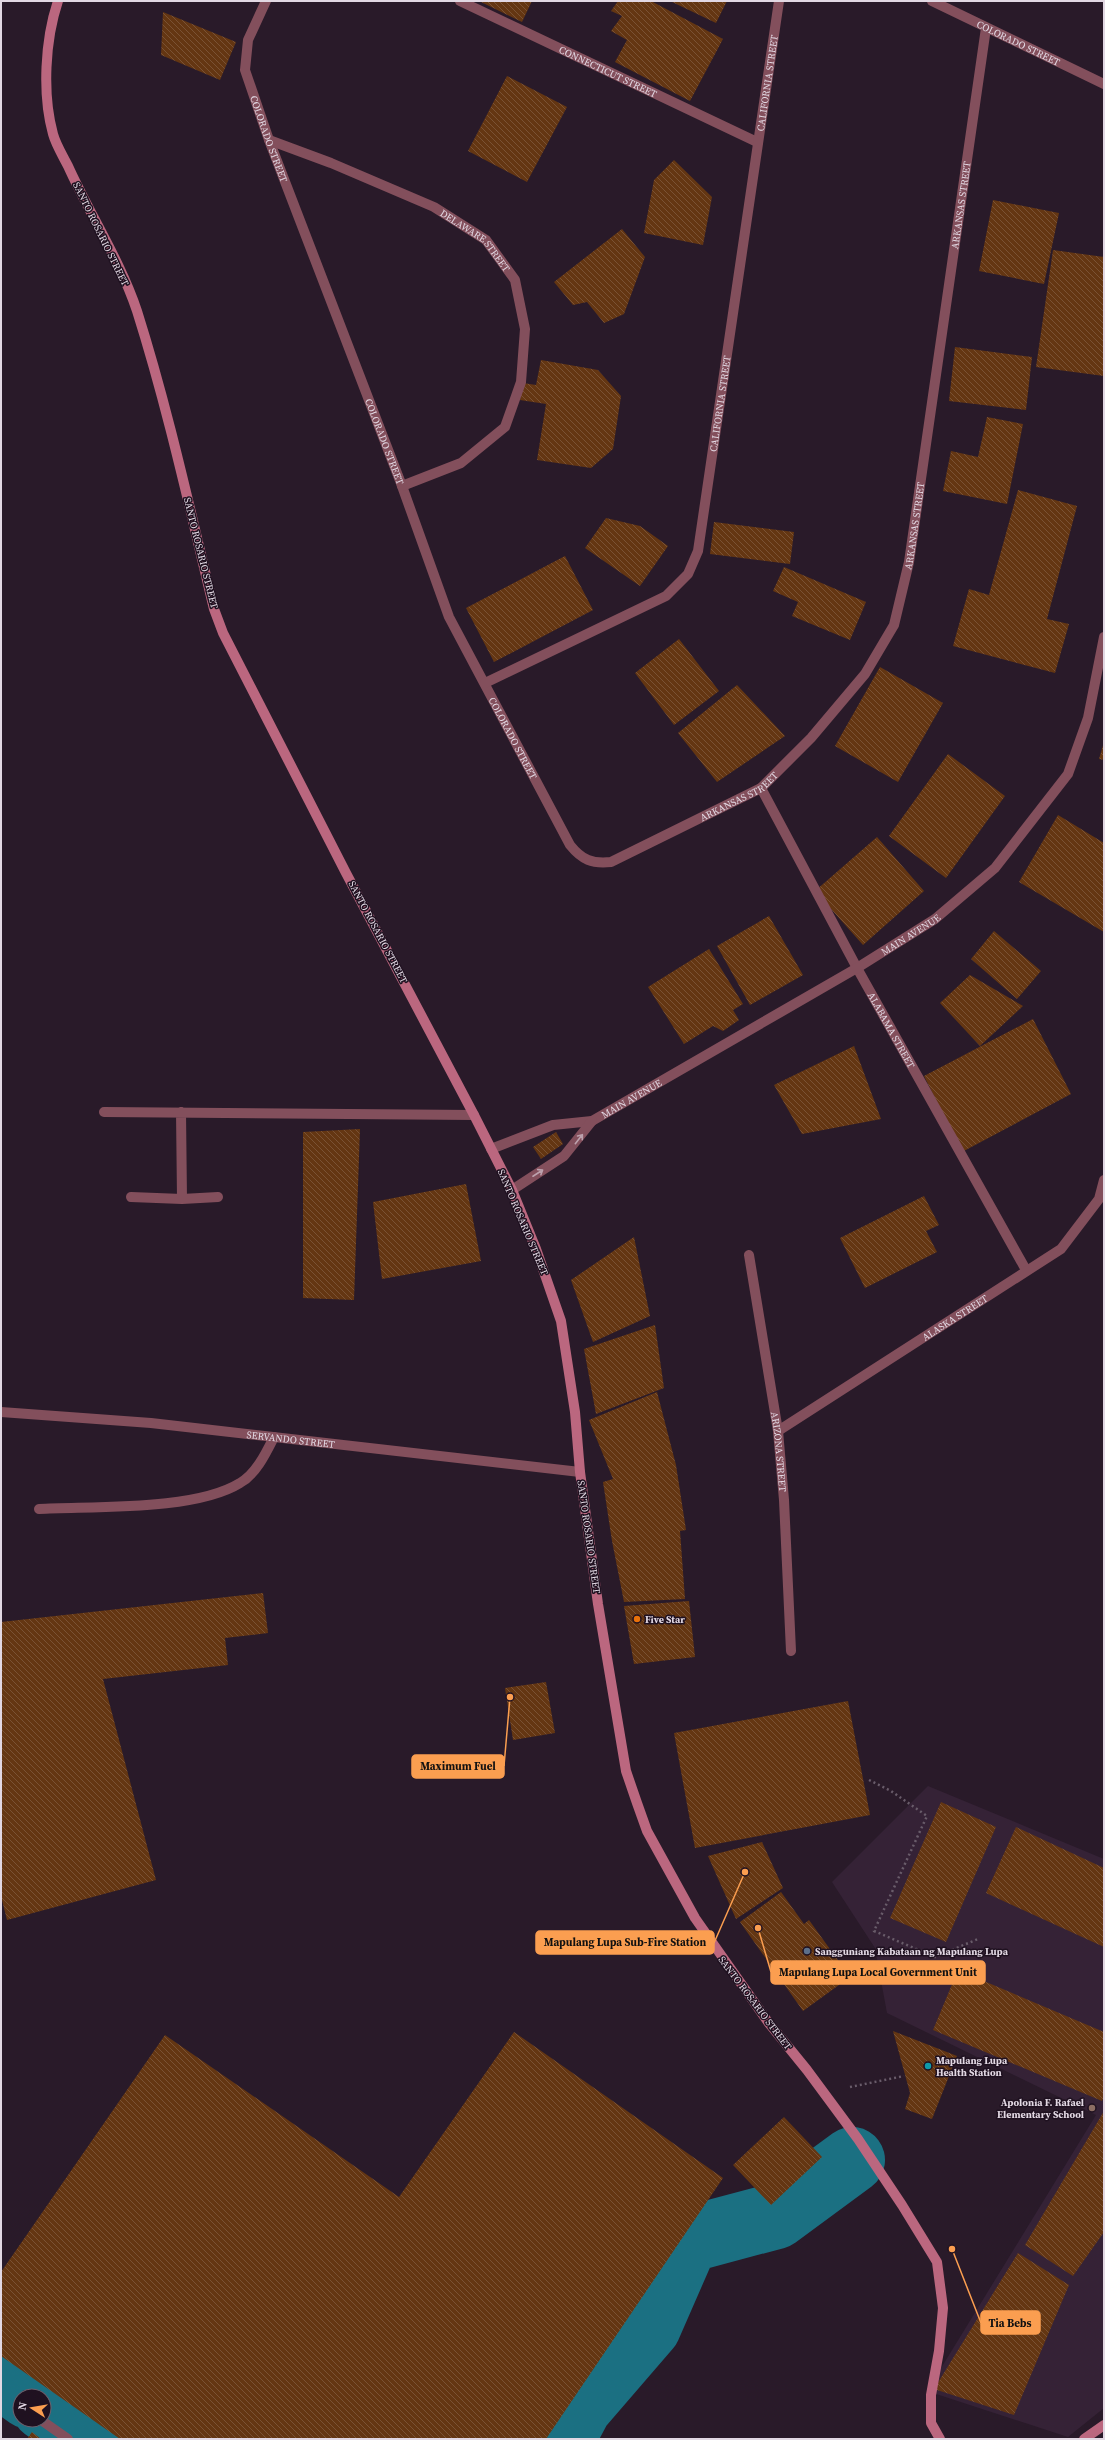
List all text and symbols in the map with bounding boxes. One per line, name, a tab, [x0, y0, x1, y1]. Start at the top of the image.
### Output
street label: COLORADO STREET	[975, 17, 1062, 68]
street label: CALIFORNIA STREET	[753, 34, 780, 132]
street label: CONNECTICUT STREET	[557, 43, 659, 100]
street label: COLORADO STREET	[248, 94, 291, 184]
street label: ARKANSAS STREET	[948, 160, 973, 250]
street label: SANTO ROSARIO STREET	[70, 180, 132, 288]
street label: DELAWARE STREET	[438, 206, 513, 274]
street label: CALIFORNIA STREET	[706, 355, 733, 453]
street label: COLORADO STREET	[362, 396, 407, 486]
street label: ARKANSAS STREET	[901, 481, 927, 571]
street label: SANTO ROSARIO STREET	[181, 496, 221, 610]
street label: COLORADO STREET	[486, 695, 540, 781]
street label: ARKANSAS STREET	[698, 769, 780, 824]
street label: SANTO ROSARIO STREET	[345, 879, 411, 985]
street label: MAIN AVENUE	[879, 911, 943, 958]
street label: ALABAMA STREET	[865, 990, 918, 1070]
street label: MAIN AVENUE	[599, 1076, 664, 1121]
one-way arrow	[575, 1134, 583, 1145]
street label: SANTO ROSARIO STREET	[495, 1167, 551, 1277]
one-way arrow	[532, 1169, 544, 1177]
street label: ALASKA STREET	[919, 1291, 990, 1343]
street label: ARIZONA STREET	[768, 1410, 790, 1492]
street label: SERVANDO STREET	[246, 1427, 335, 1450]
street label: SANTO ROSARIO STREET	[575, 1480, 603, 1594]
place label: Five Star	[645, 1613, 685, 1626]
marker: Five Star	[632, 1614, 642, 1624]
callout: Maximum Fuel	[412, 1755, 504, 1778]
text: Maximum Fuel	[420, 1759, 496, 1774]
callout: Mapulang Lupa Sub-Fire Station	[536, 1931, 714, 1954]
text: Mapulang Lupa Sub-Fire Station	[544, 1935, 706, 1950]
place label: Sangguniang Kabataan ng Mapulang Lupa	[815, 1945, 1009, 1958]
marker: Sangguniang Kabataan ng Mapulang Lupa	[802, 1946, 812, 1956]
street label: SANTO ROSARIO STREET	[715, 1954, 795, 2052]
callout: Mapulang Lupa Local Government Unit	[771, 1961, 985, 1984]
text: Mapulang Lupa Local Government Unit	[779, 1965, 978, 1980]
place label: Mapulang Lupa Health Station	[936, 2054, 1008, 2079]
marker: Mapulang Lupa Health Station	[923, 2061, 933, 2071]
place label: Apolonia F. Rafael Elementary School	[997, 2096, 1084, 2121]
marker: Apolonia F. Rafael Elementary School	[1087, 2103, 1097, 2113]
callout: Tia Bebs	[981, 2311, 1040, 2334]
text: Tia Bebs	[989, 2316, 1032, 2331]
north arrow	[12, 2388, 52, 2428]
text: N	[15, 2401, 31, 2412]

